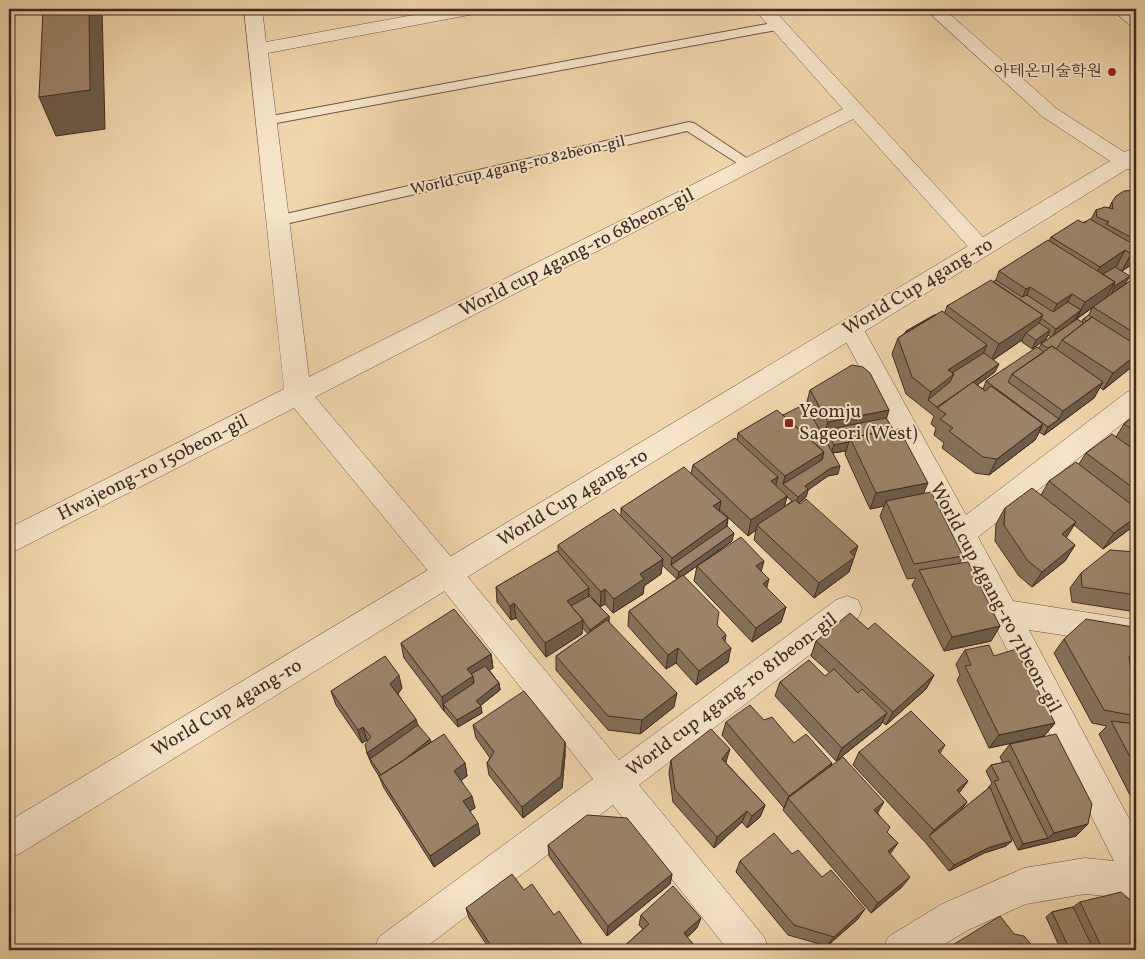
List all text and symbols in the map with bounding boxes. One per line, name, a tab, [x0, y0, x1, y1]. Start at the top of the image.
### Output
place label: 아테온미술학원	[994, 61, 1102, 83]
marker: 아테온미술학원	[1106, 66, 1118, 78]
street label: World cup 4gang-ro 82beon-gil	[408, 131, 628, 201]
street label: World cup 4gang-ro 68beon-gil	[455, 182, 699, 324]
street label: World Cup 4gang-ro	[838, 232, 998, 342]
place label: Yeomju Sageori (West)	[799, 399, 918, 447]
street label: Hwajeong-ro 150beon-gil	[53, 408, 253, 528]
marker: Yeomju Sageori (West)	[783, 417, 795, 429]
street label: World Cup 4gang-ro	[493, 443, 653, 553]
street label: World cup 4gang-ro 71beon-gil	[923, 478, 1067, 718]
street label: World cup 4gang-ro 81beon-gil	[621, 607, 843, 783]
street label: World Cup 4gang-ro	[147, 653, 307, 763]

